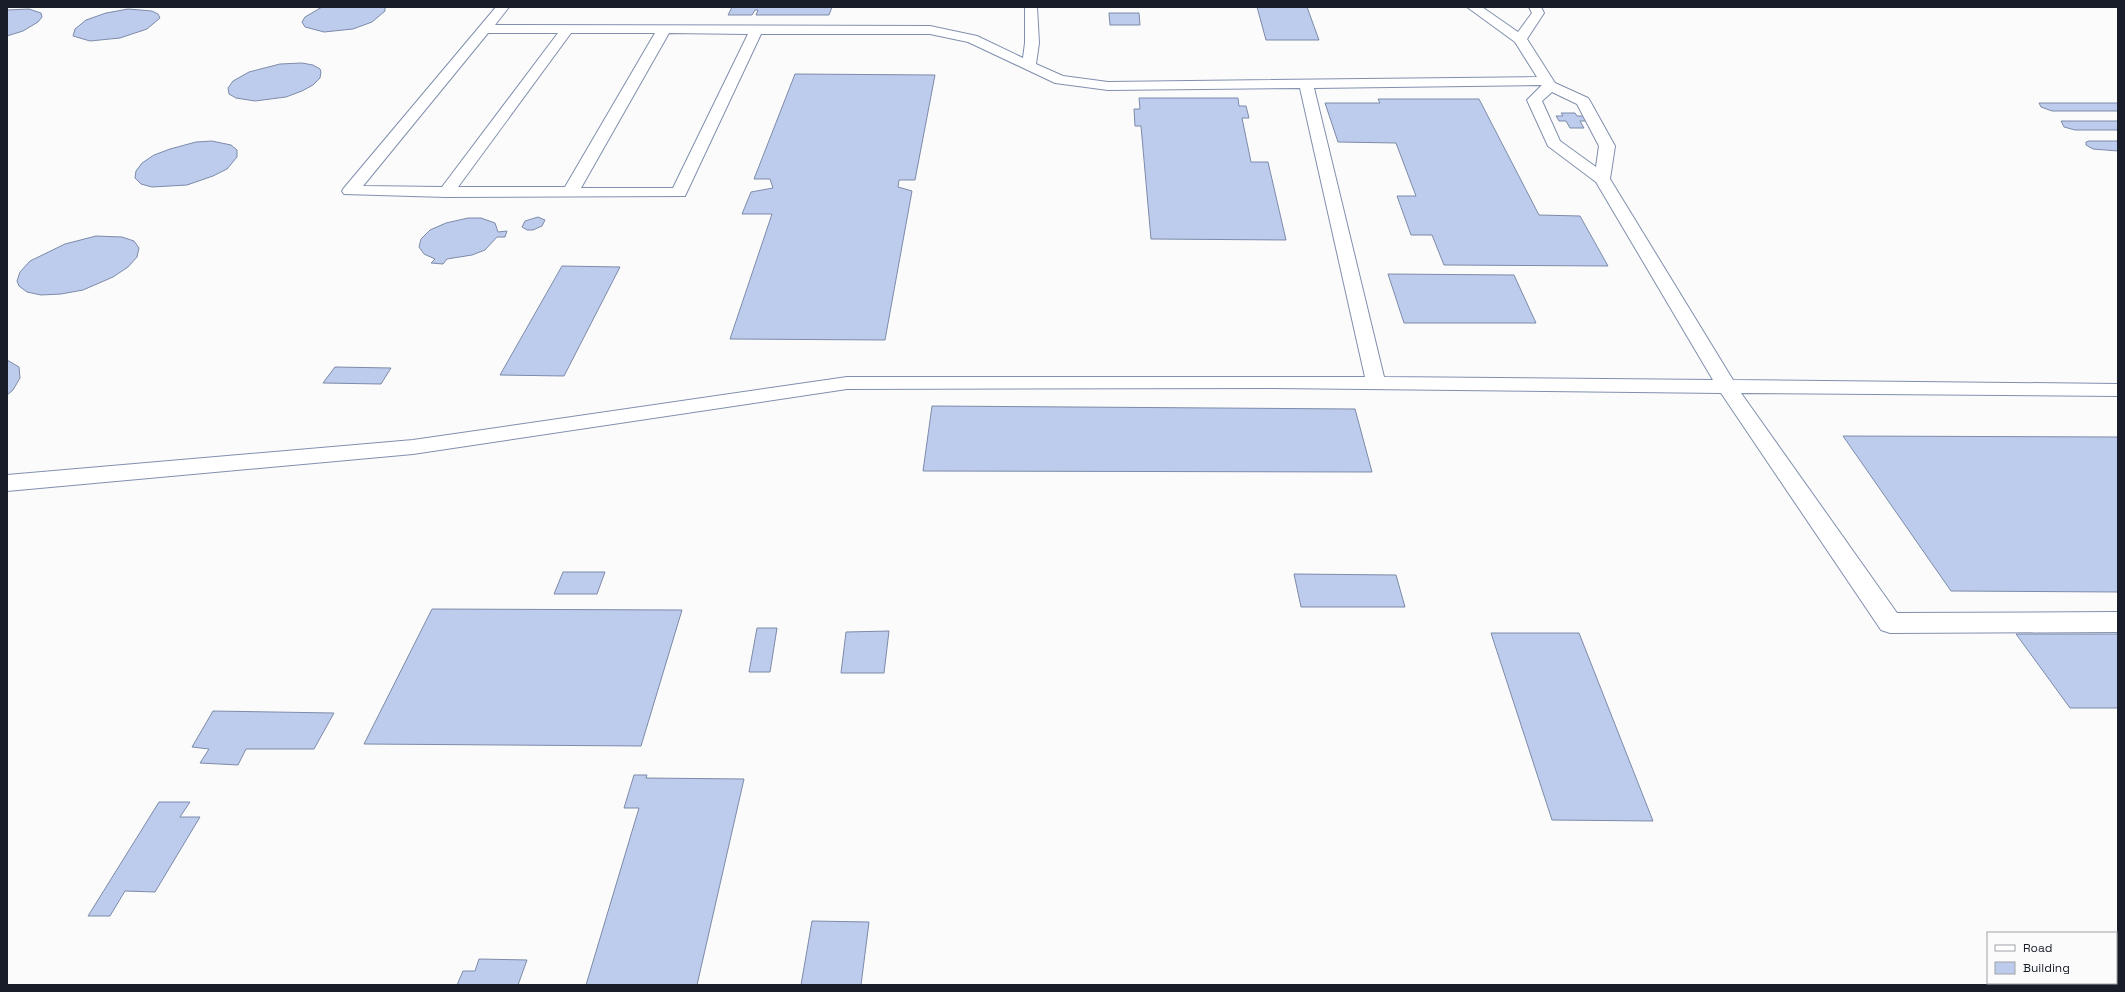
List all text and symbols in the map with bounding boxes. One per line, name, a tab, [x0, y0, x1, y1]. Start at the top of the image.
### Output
legend	[1987, 932, 2117, 984]
text: Road	[2023, 940, 2052, 956]
text: Building	[2023, 960, 2070, 976]

